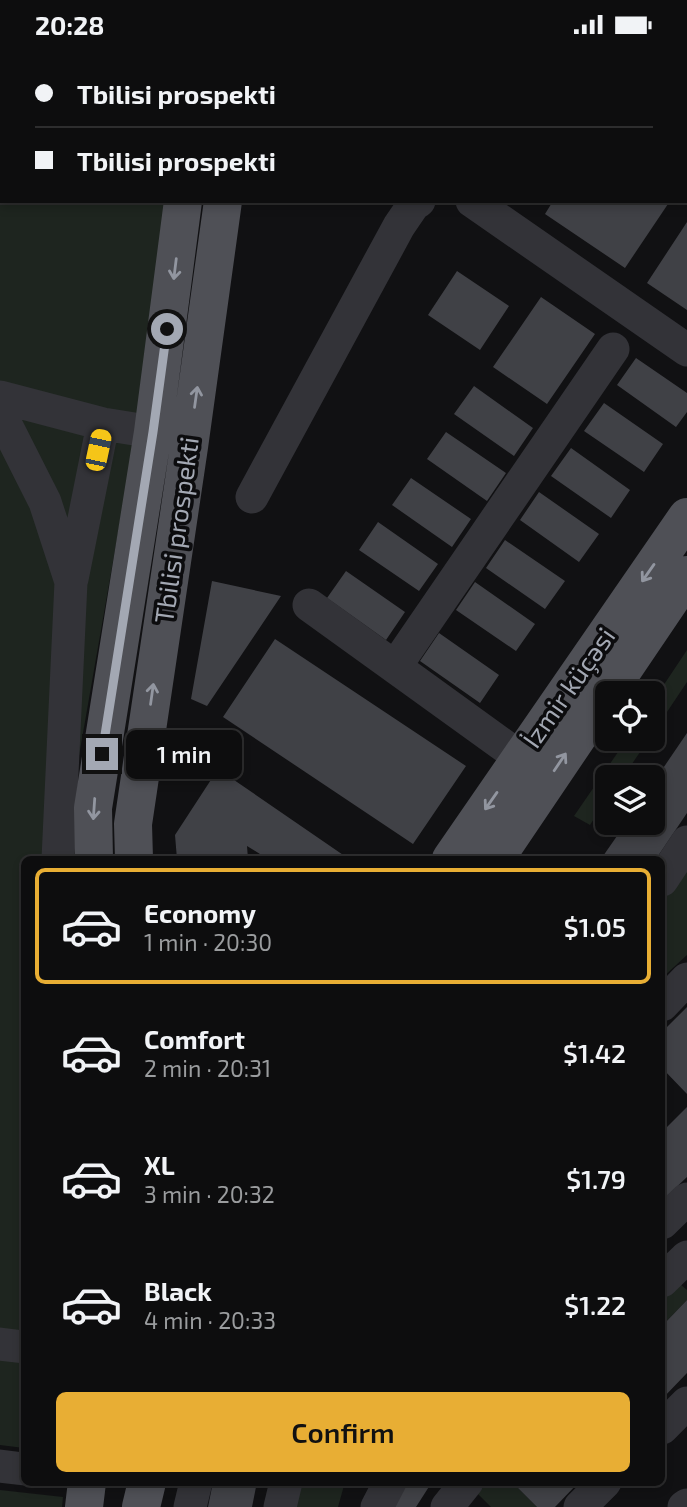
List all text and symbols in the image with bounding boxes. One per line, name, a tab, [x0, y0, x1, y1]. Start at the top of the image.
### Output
text: 20:28	[35, 9, 105, 40]
text: Tbilisi prospekti	[77, 78, 276, 109]
text: Tbilisi prospekti	[77, 145, 276, 176]
one-way arrow	[168, 257, 181, 280]
route start	[151, 313, 183, 345]
one-way arrow	[190, 386, 203, 408]
car	[84, 427, 113, 473]
street label: Tbilisi prospekti	[147, 435, 204, 625]
one-way arrow	[641, 563, 655, 582]
street label: İzmir küçəsi	[515, 621, 622, 754]
map controls	[595, 681, 665, 835]
button: locate	[595, 681, 665, 751]
one-way arrow	[146, 684, 159, 706]
callout: 1 min	[126, 729, 242, 779]
route end	[86, 738, 118, 770]
text: 1 min	[157, 740, 211, 768]
one-way arrow	[553, 753, 567, 772]
button: layers	[595, 765, 665, 835]
one-way arrow	[484, 791, 498, 810]
one-way arrow	[87, 797, 100, 820]
icon: car	[60, 895, 123, 958]
text: Economy	[144, 897, 256, 928]
text: $1.05	[564, 911, 626, 942]
text: 1 min · 20:30	[144, 928, 272, 956]
icon: car	[60, 1021, 123, 1084]
text: Comfort	[144, 1023, 245, 1054]
text: $1.42	[563, 1037, 626, 1068]
text: 2 min · 20:31	[144, 1054, 271, 1082]
icon: car	[60, 1147, 123, 1210]
text: XL	[144, 1149, 175, 1180]
text: $1.79	[566, 1163, 626, 1194]
text: 3 min · 20:32	[144, 1180, 275, 1208]
icon: car	[60, 1273, 123, 1336]
text: Black	[144, 1275, 212, 1306]
text: $1.22	[564, 1289, 626, 1320]
text: 4 min · 20:33	[144, 1306, 276, 1334]
button: Confirm	[56, 1392, 630, 1472]

